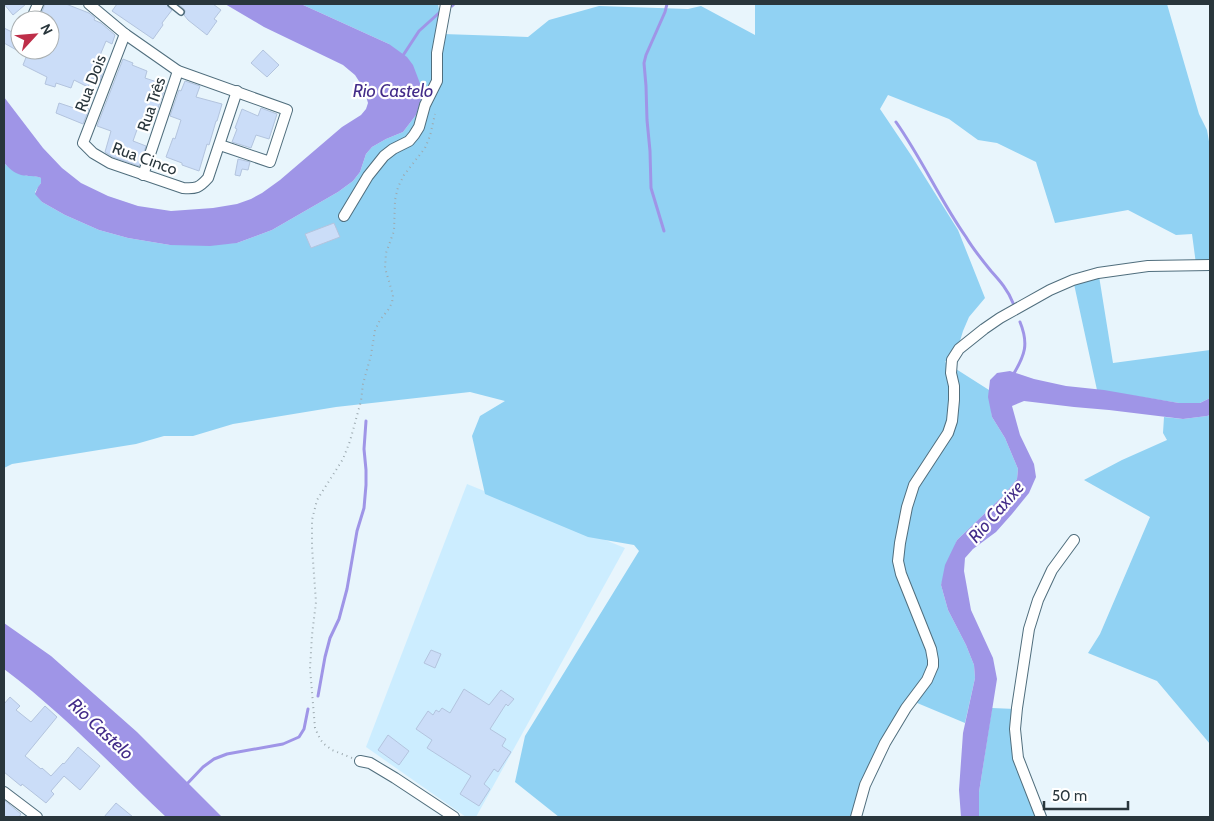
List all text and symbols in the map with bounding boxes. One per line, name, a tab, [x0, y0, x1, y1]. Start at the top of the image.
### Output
north arrow	[10, 10, 60, 60]
text: N	[36, 21, 57, 38]
street label: Rua Dois	[71, 52, 110, 114]
street label: Rua Três	[133, 74, 170, 134]
water label: Rio Castelo	[353, 80, 433, 102]
street label: Rua Cinco	[110, 138, 180, 179]
water label: Rio Caxixe	[963, 477, 1029, 547]
water label: Rio Castelo	[64, 693, 138, 765]
scale bar	[1044, 778, 1128, 810]
text: 50 m	[1052, 787, 1087, 805]

